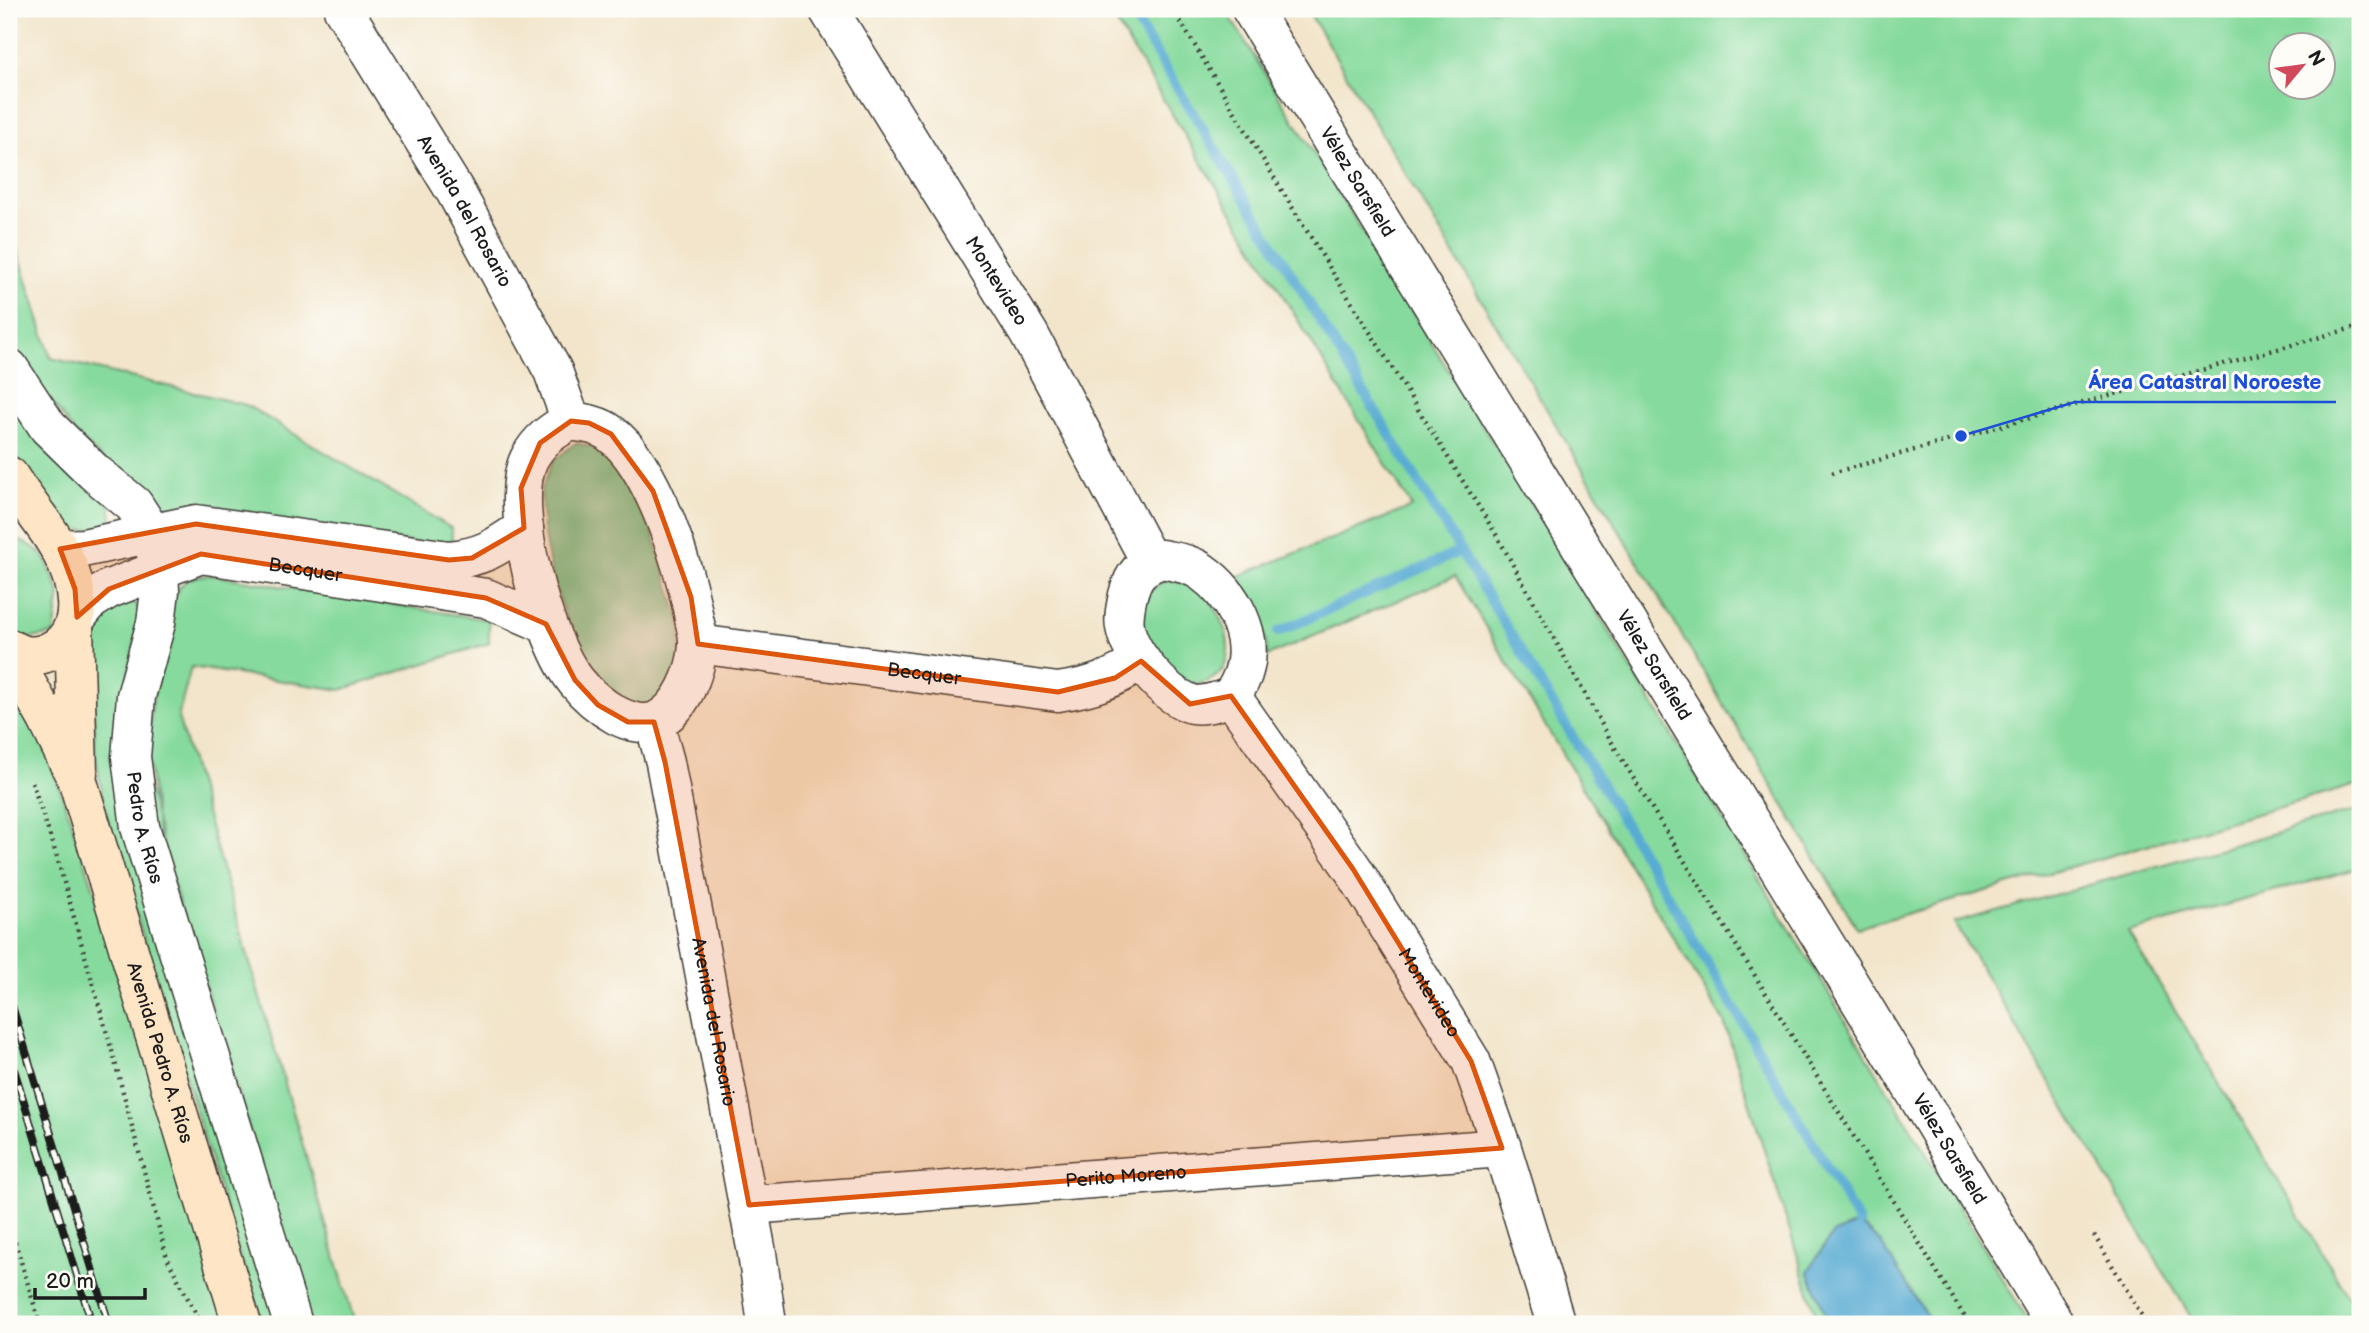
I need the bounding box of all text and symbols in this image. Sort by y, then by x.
north arrow [2268,32,2338,102]
text: N [2302,47,2329,70]
street label: Vélez Sarsfield [1315,123,1400,241]
street label: Avenida del Rosario [412,131,517,291]
street label: Montevideo [960,232,1033,330]
callout: Área Catastral Noroeste [2075,360,2336,402]
text: Área Catastral Noroeste [2088,368,2321,395]
street label: Becquer [267,553,345,587]
street label: Vélez Sarsfield [1611,606,1696,724]
street label: Becquer [886,658,963,691]
street label: Pedro A. Ríos [121,770,168,886]
street label: Avenida del Rosario [687,936,741,1108]
street label: Montevideo [1393,944,1465,1042]
street label: Avenida Pedro A. Ríos [122,959,198,1146]
street label: Vélez Sarsfield [1907,1090,1992,1209]
street label: Perito Moreno [1064,1160,1187,1193]
scale bar [35,1256,145,1300]
text: 20 m [46,1269,94,1294]

